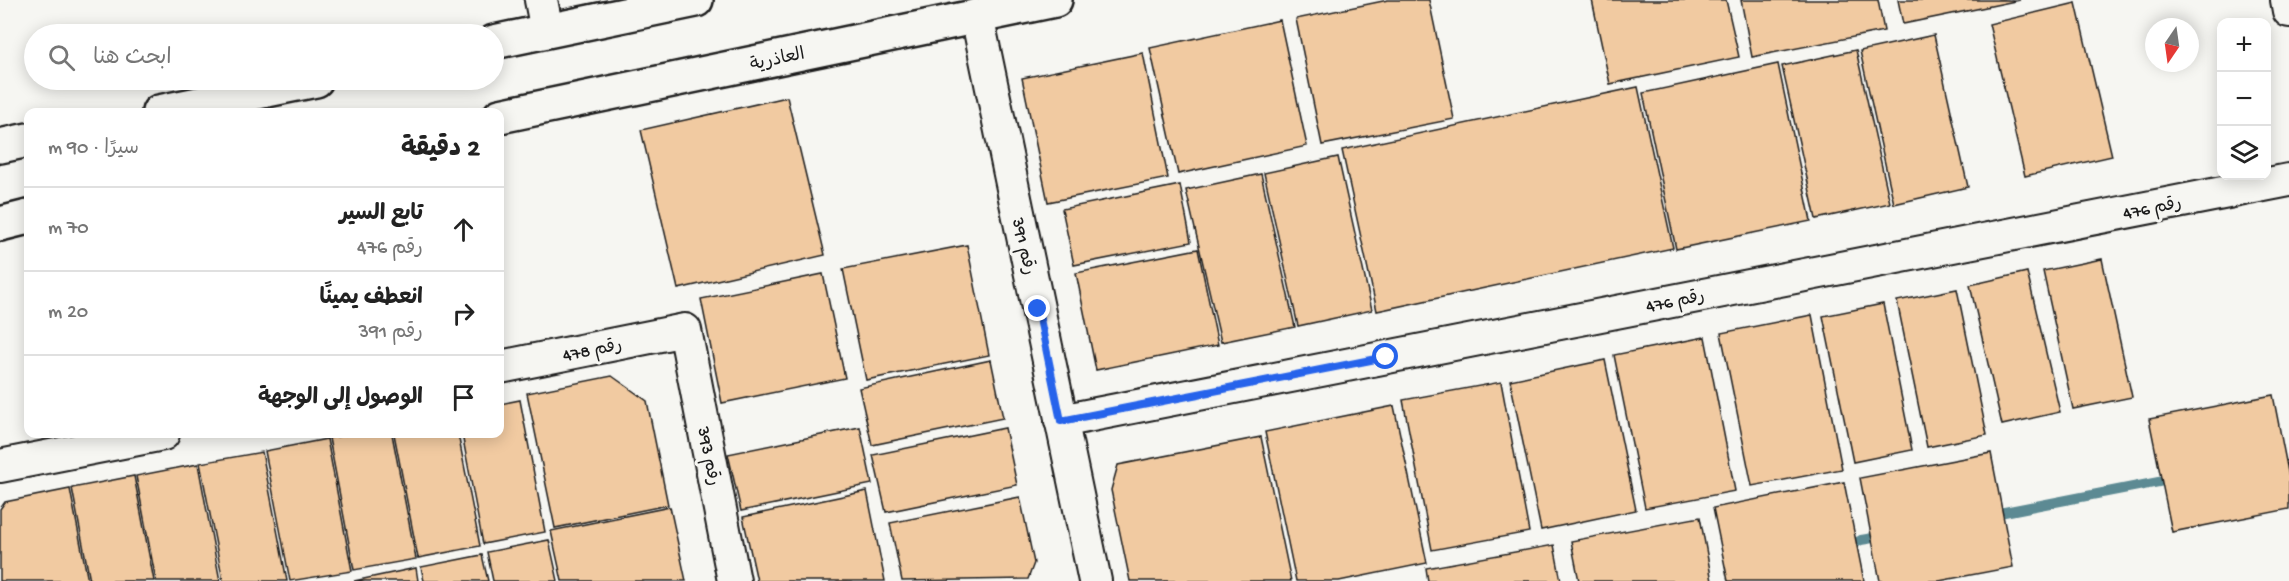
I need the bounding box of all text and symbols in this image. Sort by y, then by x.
north arrow [2145,18,2199,72]
map controls [2217,18,2271,180]
button: + [2217,18,2271,72]
search box [24,24,504,90]
icon: search [45,41,78,74]
street label: العاذرية [748,44,807,76]
text: ابحث هنا [93,46,172,72]
button: − [2217,72,2271,126]
button: layers [2217,126,2271,180]
text: 2 دقيقة [401,135,480,166]
text: سيرًا · 90 m [48,138,139,161]
street label: رقم 476 [2121,193,2184,226]
text: تابع السير [339,202,423,228]
icon: ahead [447,213,480,246]
street label: رقم 391 [1005,215,1039,277]
text: 70 m [48,218,89,241]
text: رقم 476 [357,238,423,261]
text: انعطف يمينًا [320,286,423,312]
street label: رقم 476 [1644,286,1707,319]
route end [1024,295,1050,321]
icon: right [447,297,480,330]
text: 20 m [48,302,88,325]
text: رقم 391 [359,322,423,345]
street label: رقم 478 [561,335,624,368]
route start [1372,343,1398,369]
icon: arrive [447,381,480,414]
text: الوصول إلى الوجهة [258,386,423,412]
street label: رقم 393 [690,424,724,488]

